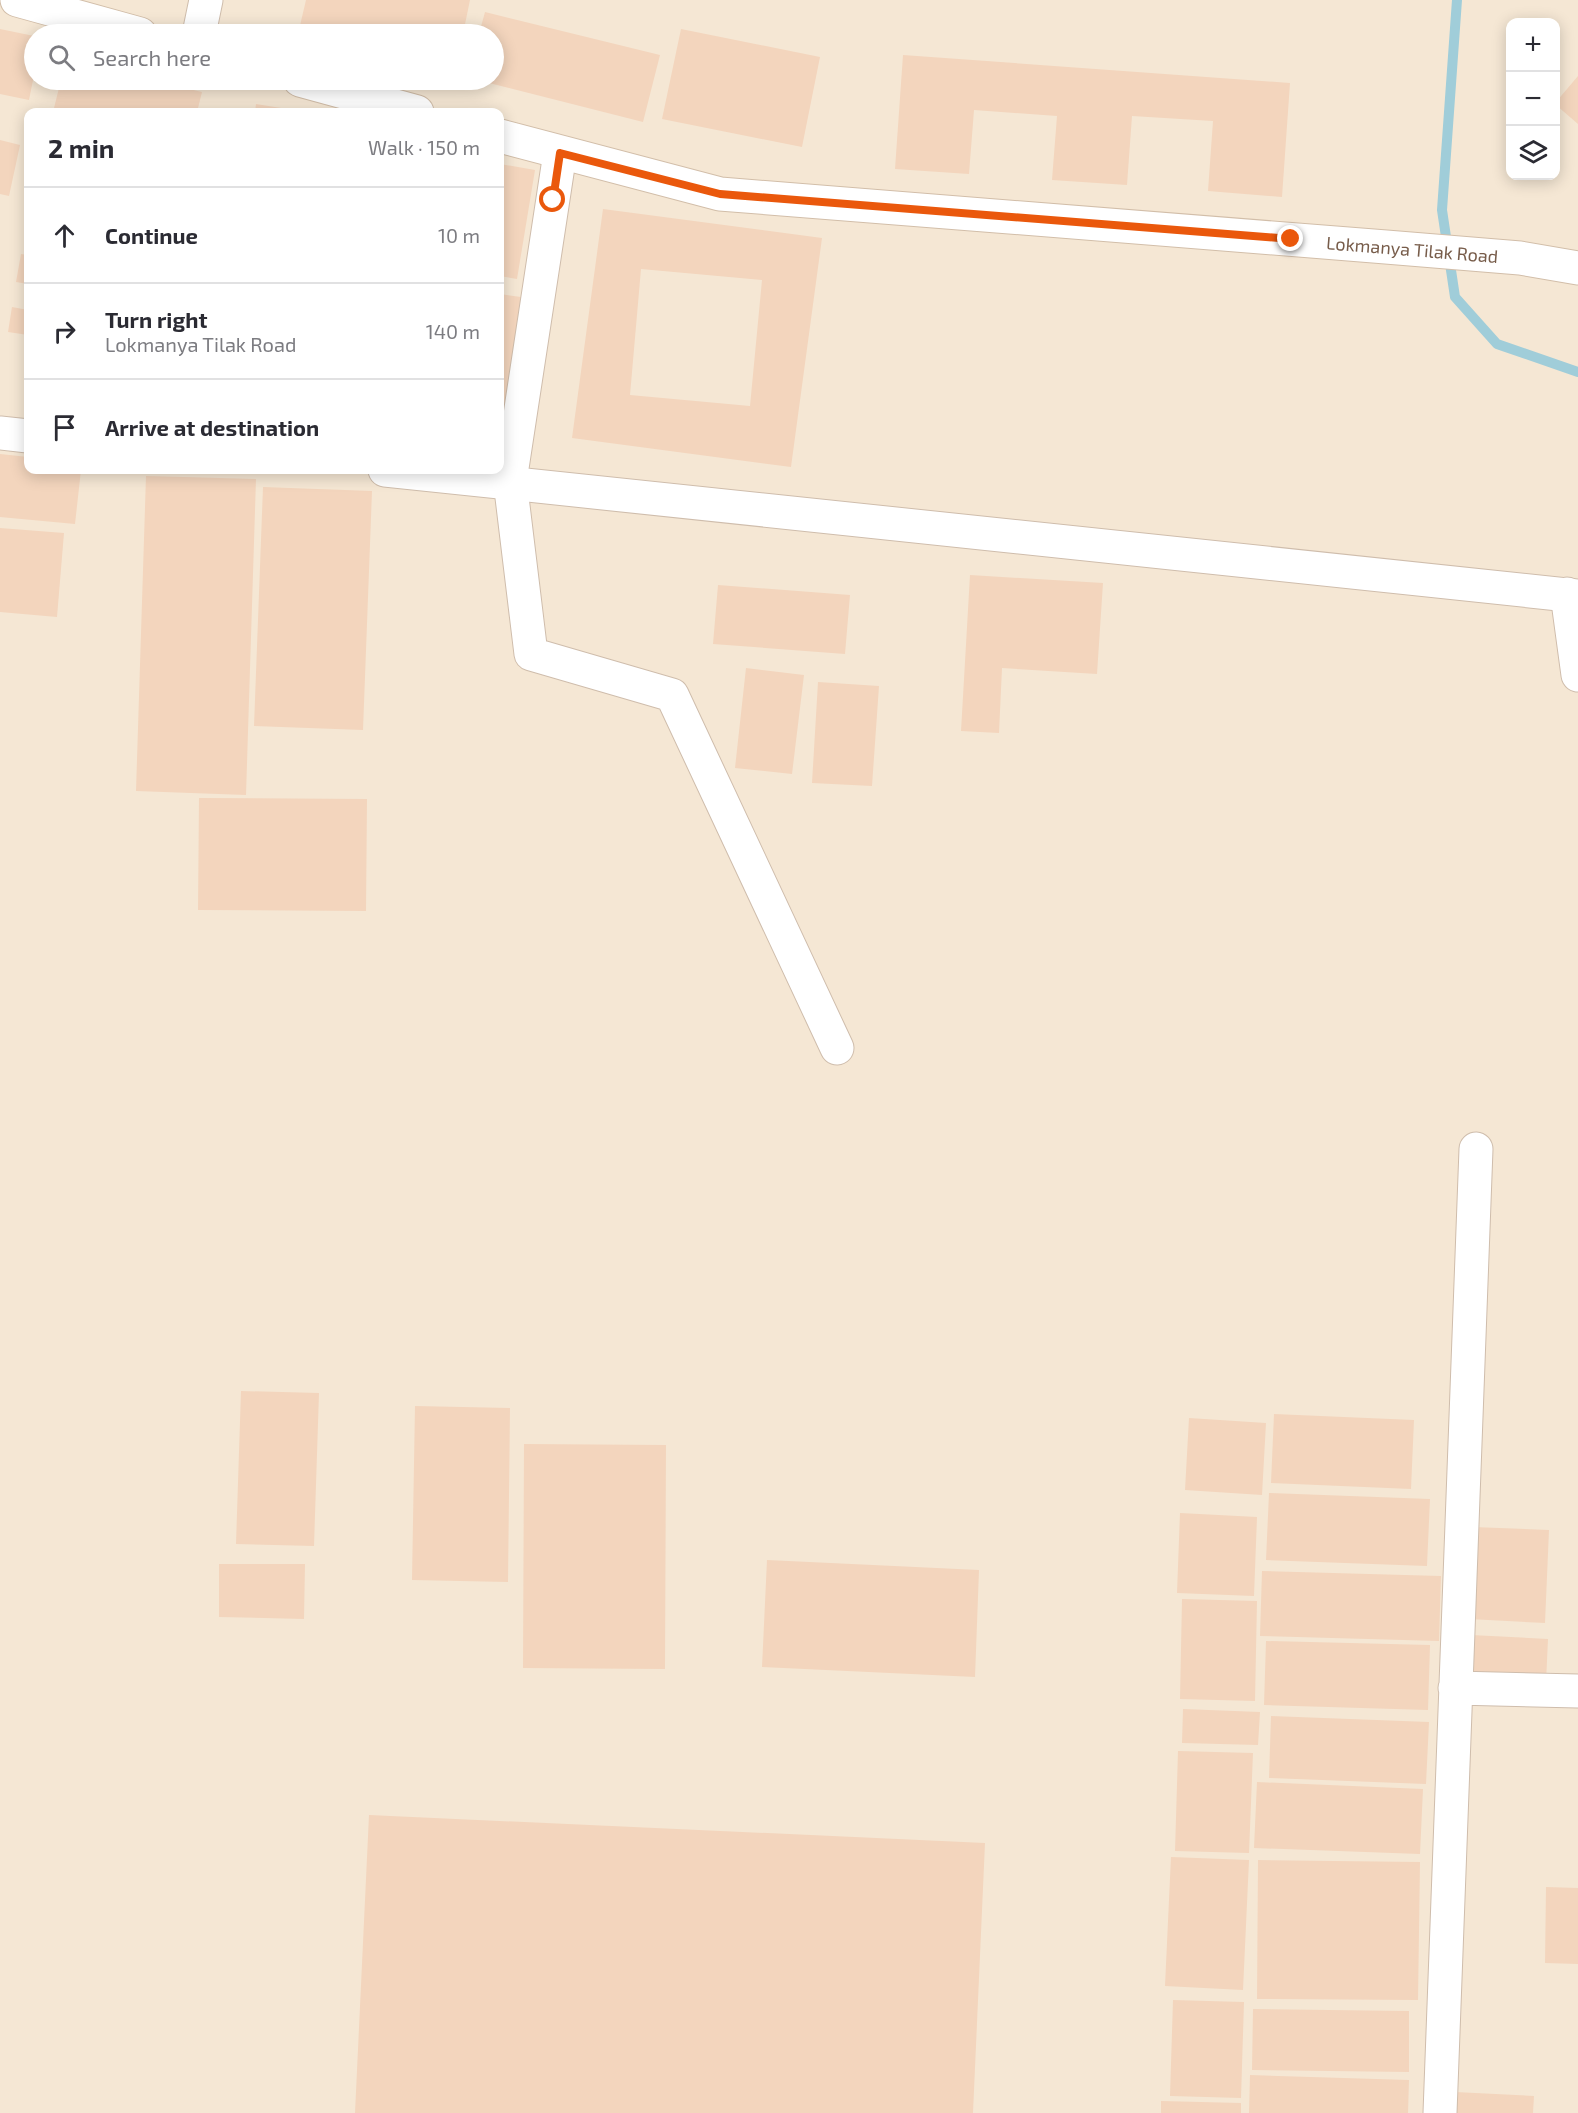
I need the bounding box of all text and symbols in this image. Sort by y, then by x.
map controls [1506,18,1560,180]
button: + [1506,18,1560,72]
search box [24,24,504,90]
icon: search [45,41,78,74]
text: Search here [93,44,211,70]
button: − [1506,72,1560,126]
button: layers [1506,126,1560,180]
text: 2 min [48,132,114,163]
text: Walk · 150 m [368,135,480,159]
route start [539,186,565,212]
icon: ahead [48,219,81,252]
text: Continue [105,222,198,248]
text: 10 m [438,223,480,247]
route end [1277,225,1303,251]
street label: Lokmanya Tilak Road [1325,231,1499,267]
text: Turn right [105,306,207,332]
icon: right [48,315,81,348]
text: 140 m [426,319,480,343]
text: Lokmanya Tilak Road [105,332,296,356]
icon: arrive [48,411,81,444]
text: Arrive at destination [105,414,319,440]

